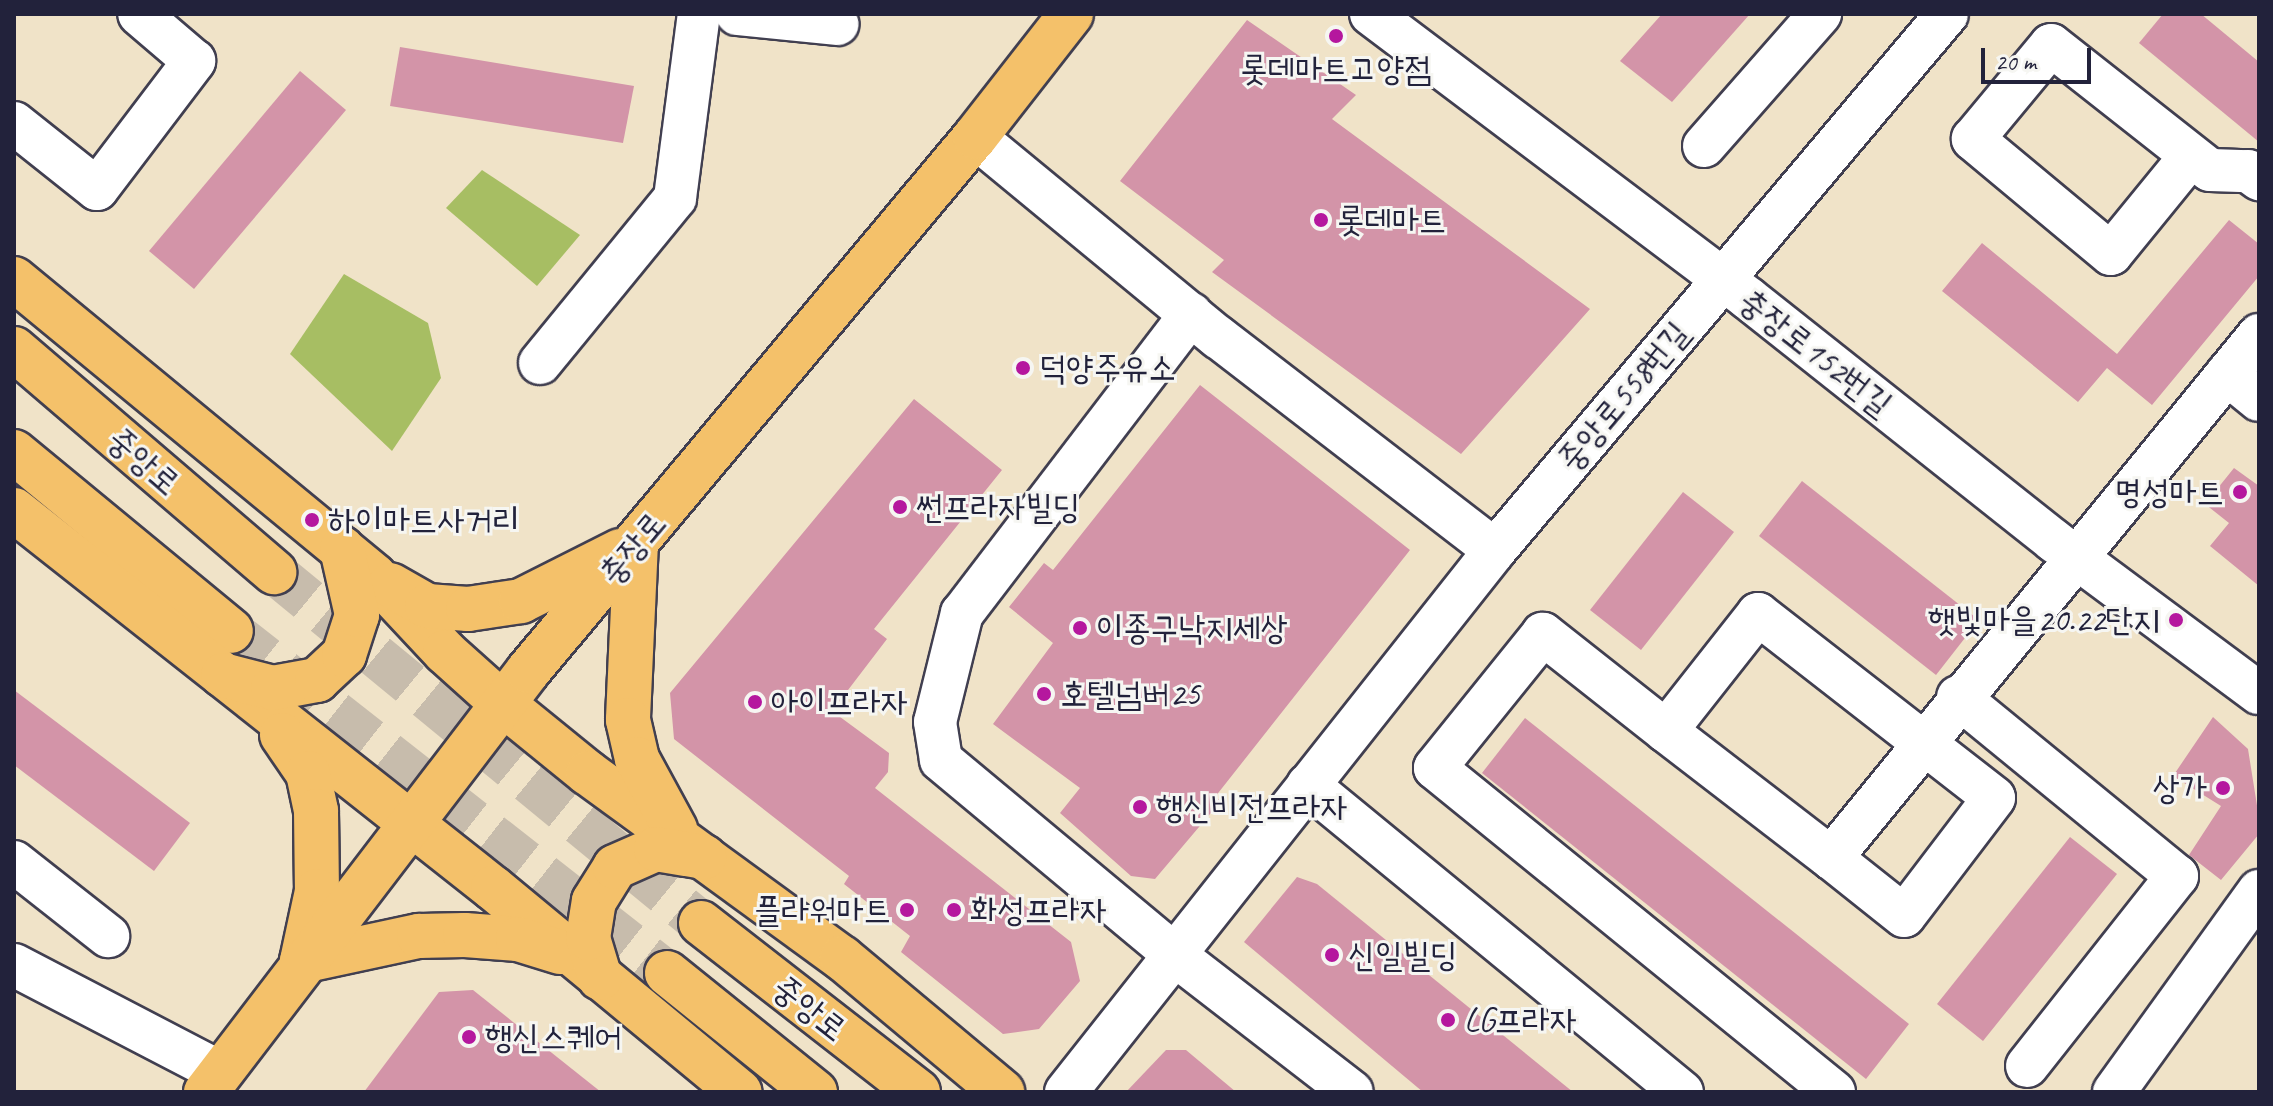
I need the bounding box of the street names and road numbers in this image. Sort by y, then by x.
street label: 충장로152번길 [1731,280,1901,424]
street label: 중앙로558번길 [1549,313,1697,479]
street label: 중앙로 [100,419,188,503]
street label: 충장로 [590,503,674,593]
street label: 중앙로 [765,967,855,1049]

